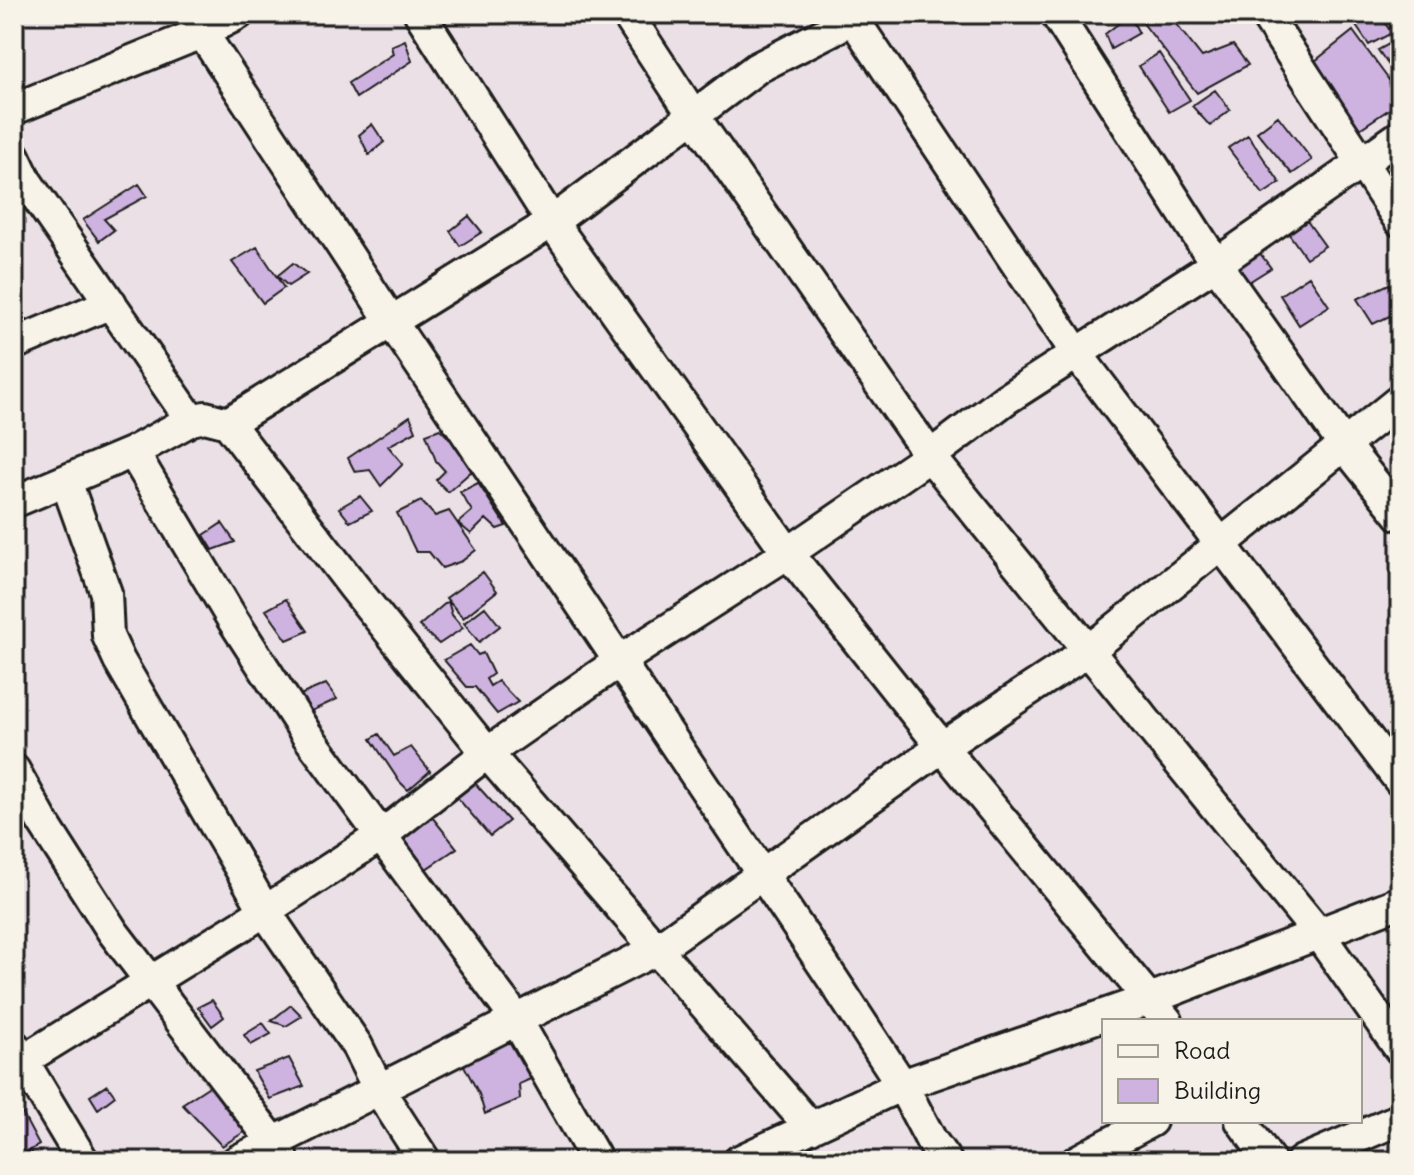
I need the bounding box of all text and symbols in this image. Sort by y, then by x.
legend [1102,1019,1362,1123]
text: Road [1174,1035,1230,1065]
text: Building [1174,1075,1261,1105]

